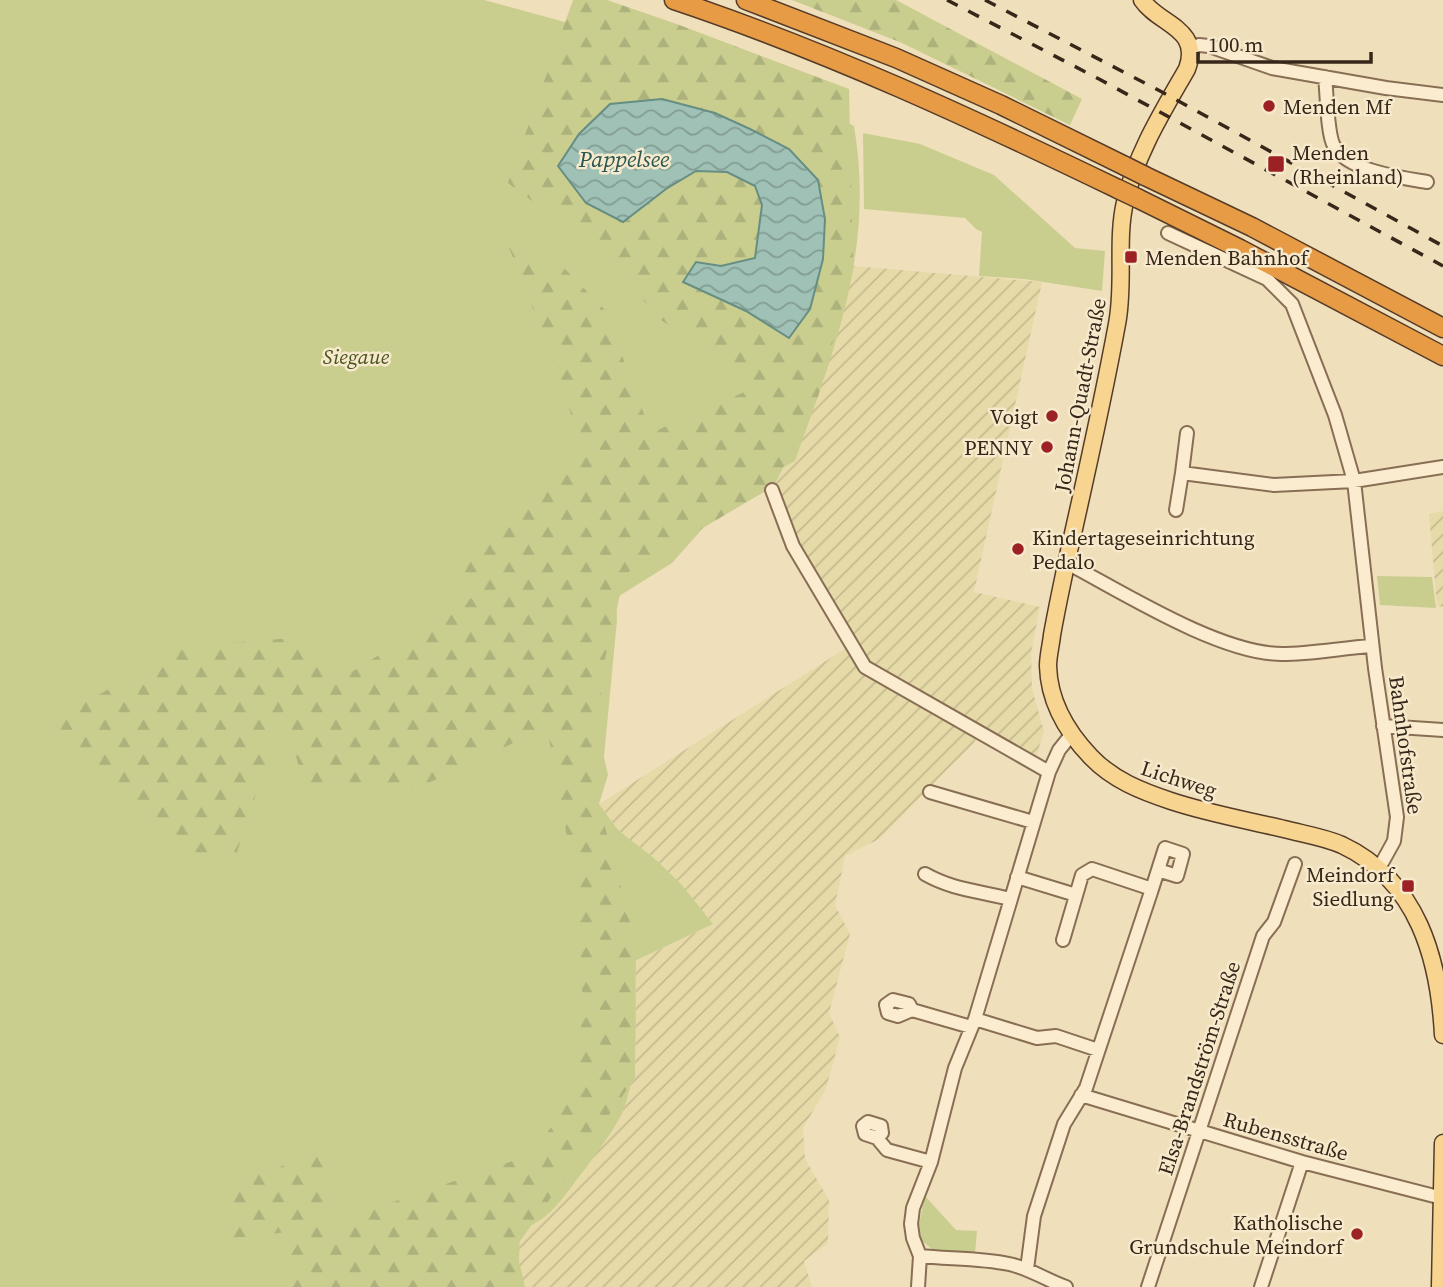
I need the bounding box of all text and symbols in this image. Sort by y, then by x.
scale bar [1198,21,1371,65]
text: 100 m [1208,30,1263,59]
place label: Menden Mf [1283,92,1393,121]
marker: Menden Mf [1261,98,1277,114]
place label: Menden (Rheinland) [1292,138,1404,191]
water label: Pappelsee [578,143,670,175]
marker: Menden (Rheinland) [1266,154,1286,174]
place label: Menden Bahnhof [1145,243,1310,272]
marker: Menden Bahnhof [1123,249,1139,265]
street label: Johann-Quadt-Straße [1047,295,1113,495]
park label: Siegaue [323,342,390,371]
place label: Voigt [990,402,1038,431]
marker: Voigt [1044,408,1060,424]
place label: PENNY [964,433,1034,462]
marker: PENNY [1039,439,1055,455]
place label: Kindertageseinrichtung Pedalo [1032,523,1255,576]
marker: Kindertageseinrichtung Pedalo [1010,541,1026,557]
street label: Bahnhofstraße [1382,674,1430,816]
street label: Lichweg [1137,753,1221,805]
place label: Meindorf Siedlung [1306,860,1396,913]
marker: Meindorf Siedlung [1400,878,1416,894]
street label: Elsa-Brandström-Straße [1151,957,1247,1179]
street label: Rubensstraße [1220,1104,1352,1168]
place label: Katholische Grundschule Meindorf [1129,1208,1345,1261]
marker: Katholische Grundschule Meindorf [1349,1226,1365,1242]

